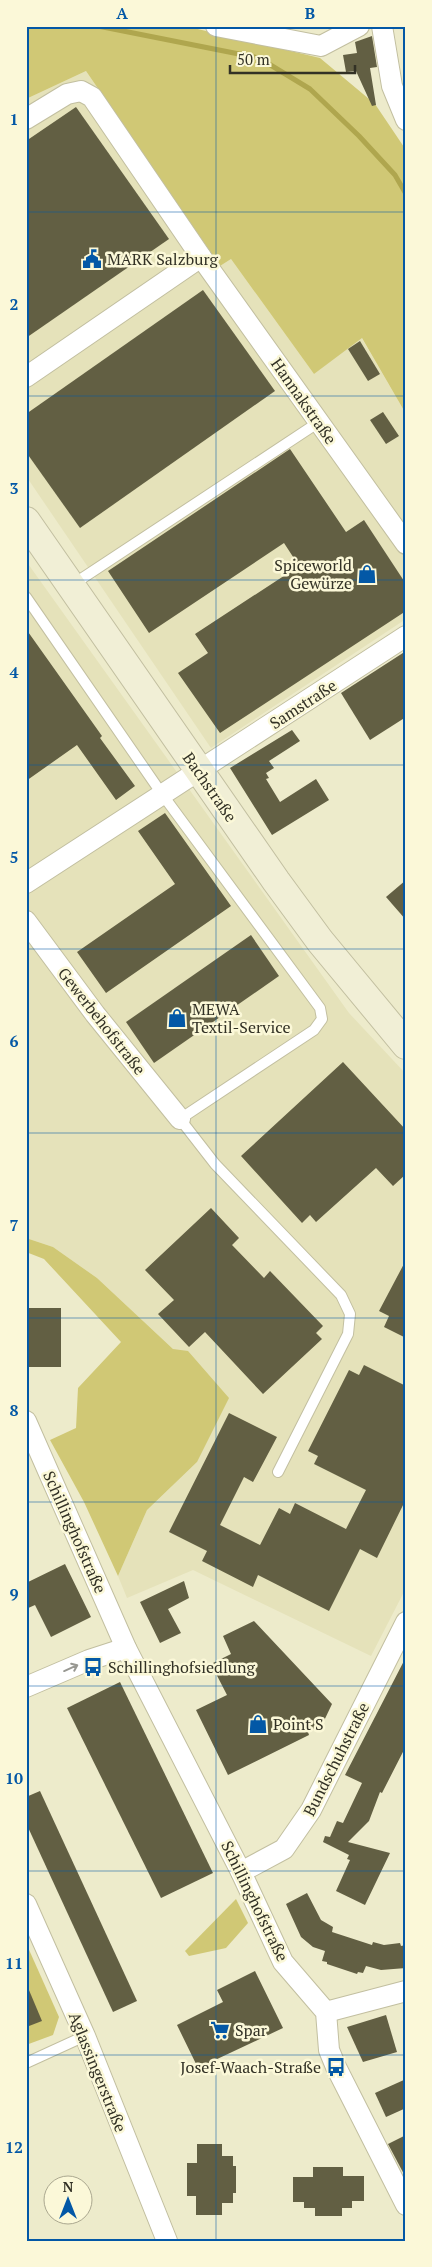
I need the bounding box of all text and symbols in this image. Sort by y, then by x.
text: A [116,2,128,24]
text: B [305,2,315,24]
scale bar [230,42,354,74]
text: 50 m [237,49,270,69]
text: 1 [9,108,19,130]
public building icon: MARK Salzburg [81,248,103,270]
place label: MARK Salzburg [107,248,219,270]
text: 2 [9,293,19,315]
street label: Hannakstraße [266,354,342,448]
text: 3 [9,477,19,499]
place label: Spiceworld Gewürze [274,554,352,594]
shop icon: Spiceworld Gewürze [356,563,378,585]
text: 4 [9,661,19,683]
street label: Samstraße [265,674,341,734]
street label: Bachstraße [178,748,242,826]
text: 5 [9,846,19,868]
street label: Gewerbehofstraße [53,963,151,1079]
place label: MEWA Textil-Service [192,998,291,1038]
shop icon: MEWA Textil-Service [166,1007,188,1029]
text: 6 [9,1030,19,1052]
text: 7 [9,1214,19,1236]
text: 8 [9,1399,19,1421]
street label: Schillinghofstraße [38,1467,112,1597]
text: 9 [9,1583,19,1605]
bus stop icon: Schillinghofsiedlung [82,1656,104,1678]
place label: Schillinghofsiedlung [108,1656,255,1678]
one-way arrow [63,1662,78,1672]
street label: Bundschuhstraße [298,1698,374,1820]
shop icon: Point S [247,1713,269,1735]
place label: Point S [273,1713,324,1735]
text: 10 [5,1767,23,1789]
street label: Schillinghofstraße [216,1837,294,1965]
text: 11 [5,1952,23,1974]
street label: Aglassingerstraße [64,2009,132,2135]
supermarket icon: Spar [209,2019,231,2041]
place label: Spar [235,2019,268,2041]
place label: Josef-Waach-Straße [180,2056,321,2078]
bus stop icon: Josef-Waach-Straße [325,2056,347,2078]
text: 12 [5,2136,23,2158]
north arrow [42,2174,92,2224]
text: N [63,2177,74,2196]

